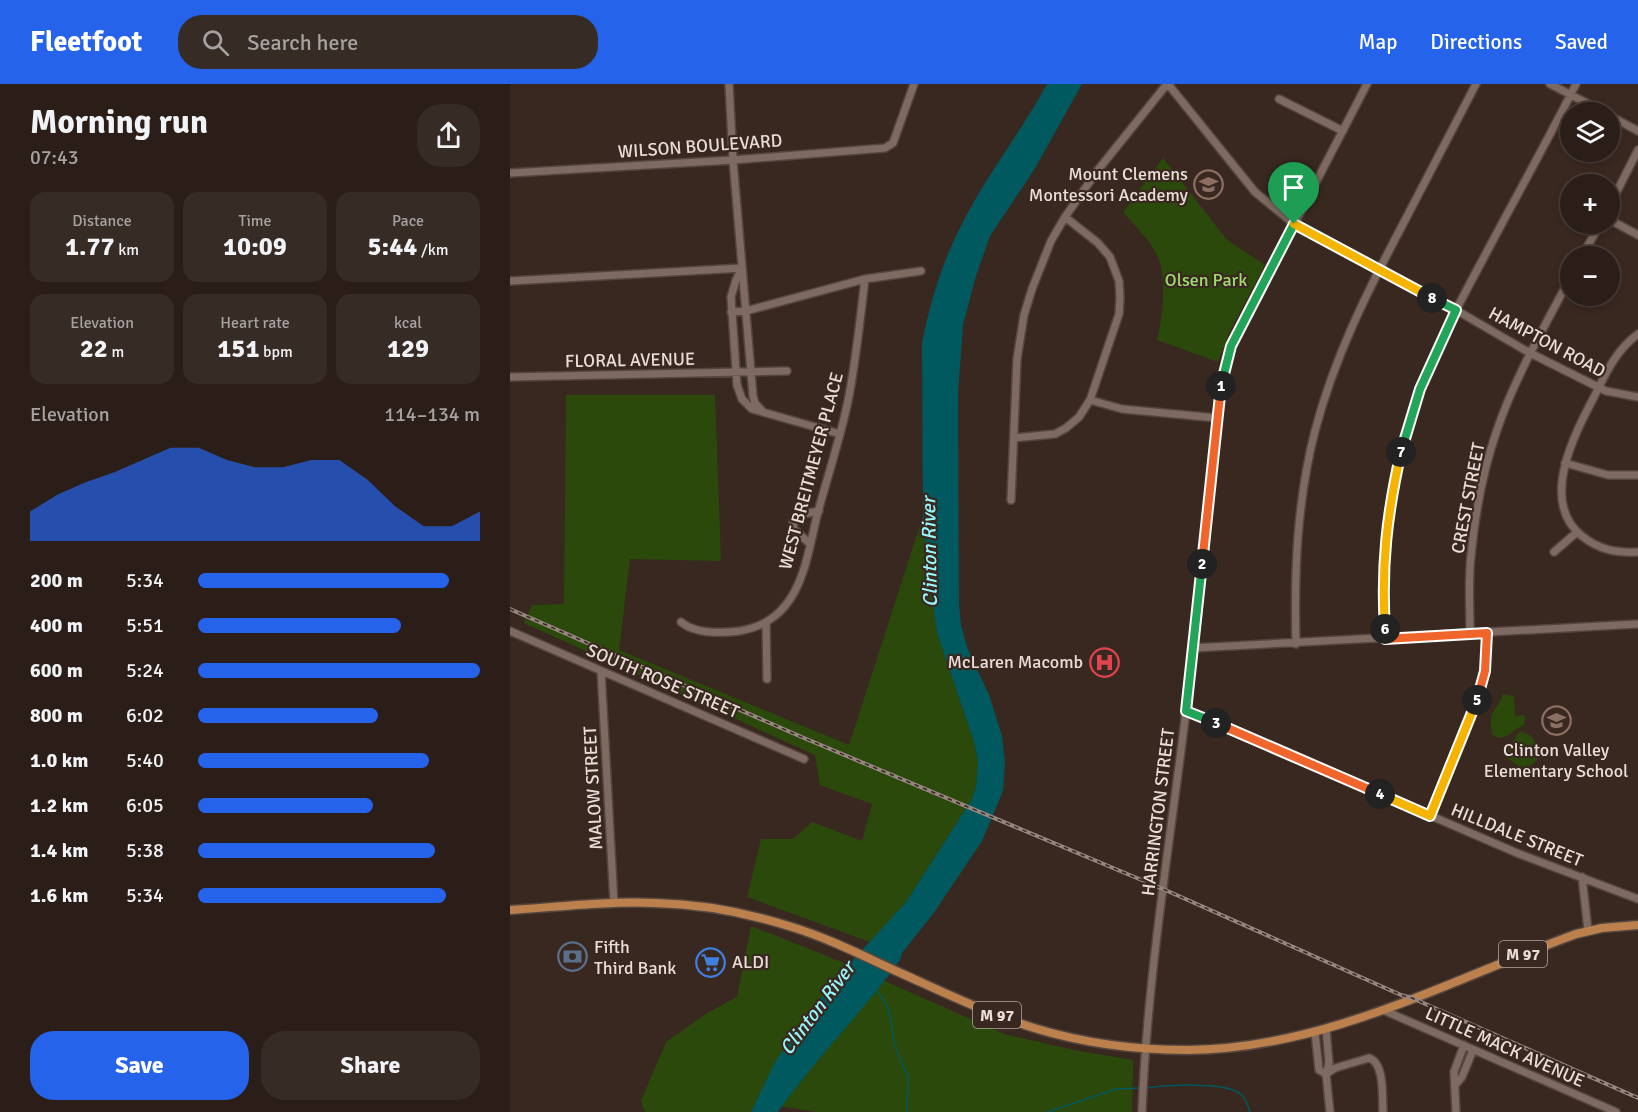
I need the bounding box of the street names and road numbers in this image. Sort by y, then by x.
street label: WILSON BOULEVARD [617,129,783,163]
street label: HAMPTON ROAD [1485,302,1609,382]
street label: FLORAL AVENUE [565,348,695,372]
street label: WEST BREITMEYER PLACE [774,370,848,572]
street label: CREST STREET [1446,440,1490,555]
street label: SOUTH ROSE STREET [583,639,743,723]
street label: MALOW STREET [579,725,607,850]
street label: HARRINGTON STREET [1137,727,1179,897]
street label: HILLDALE STREET [1448,799,1586,871]
road number: M 97 [1499,941,1547,967]
road number: M 97 [973,1002,1021,1028]
street label: LITTLE MACK AVENUE [1422,1002,1588,1092]

